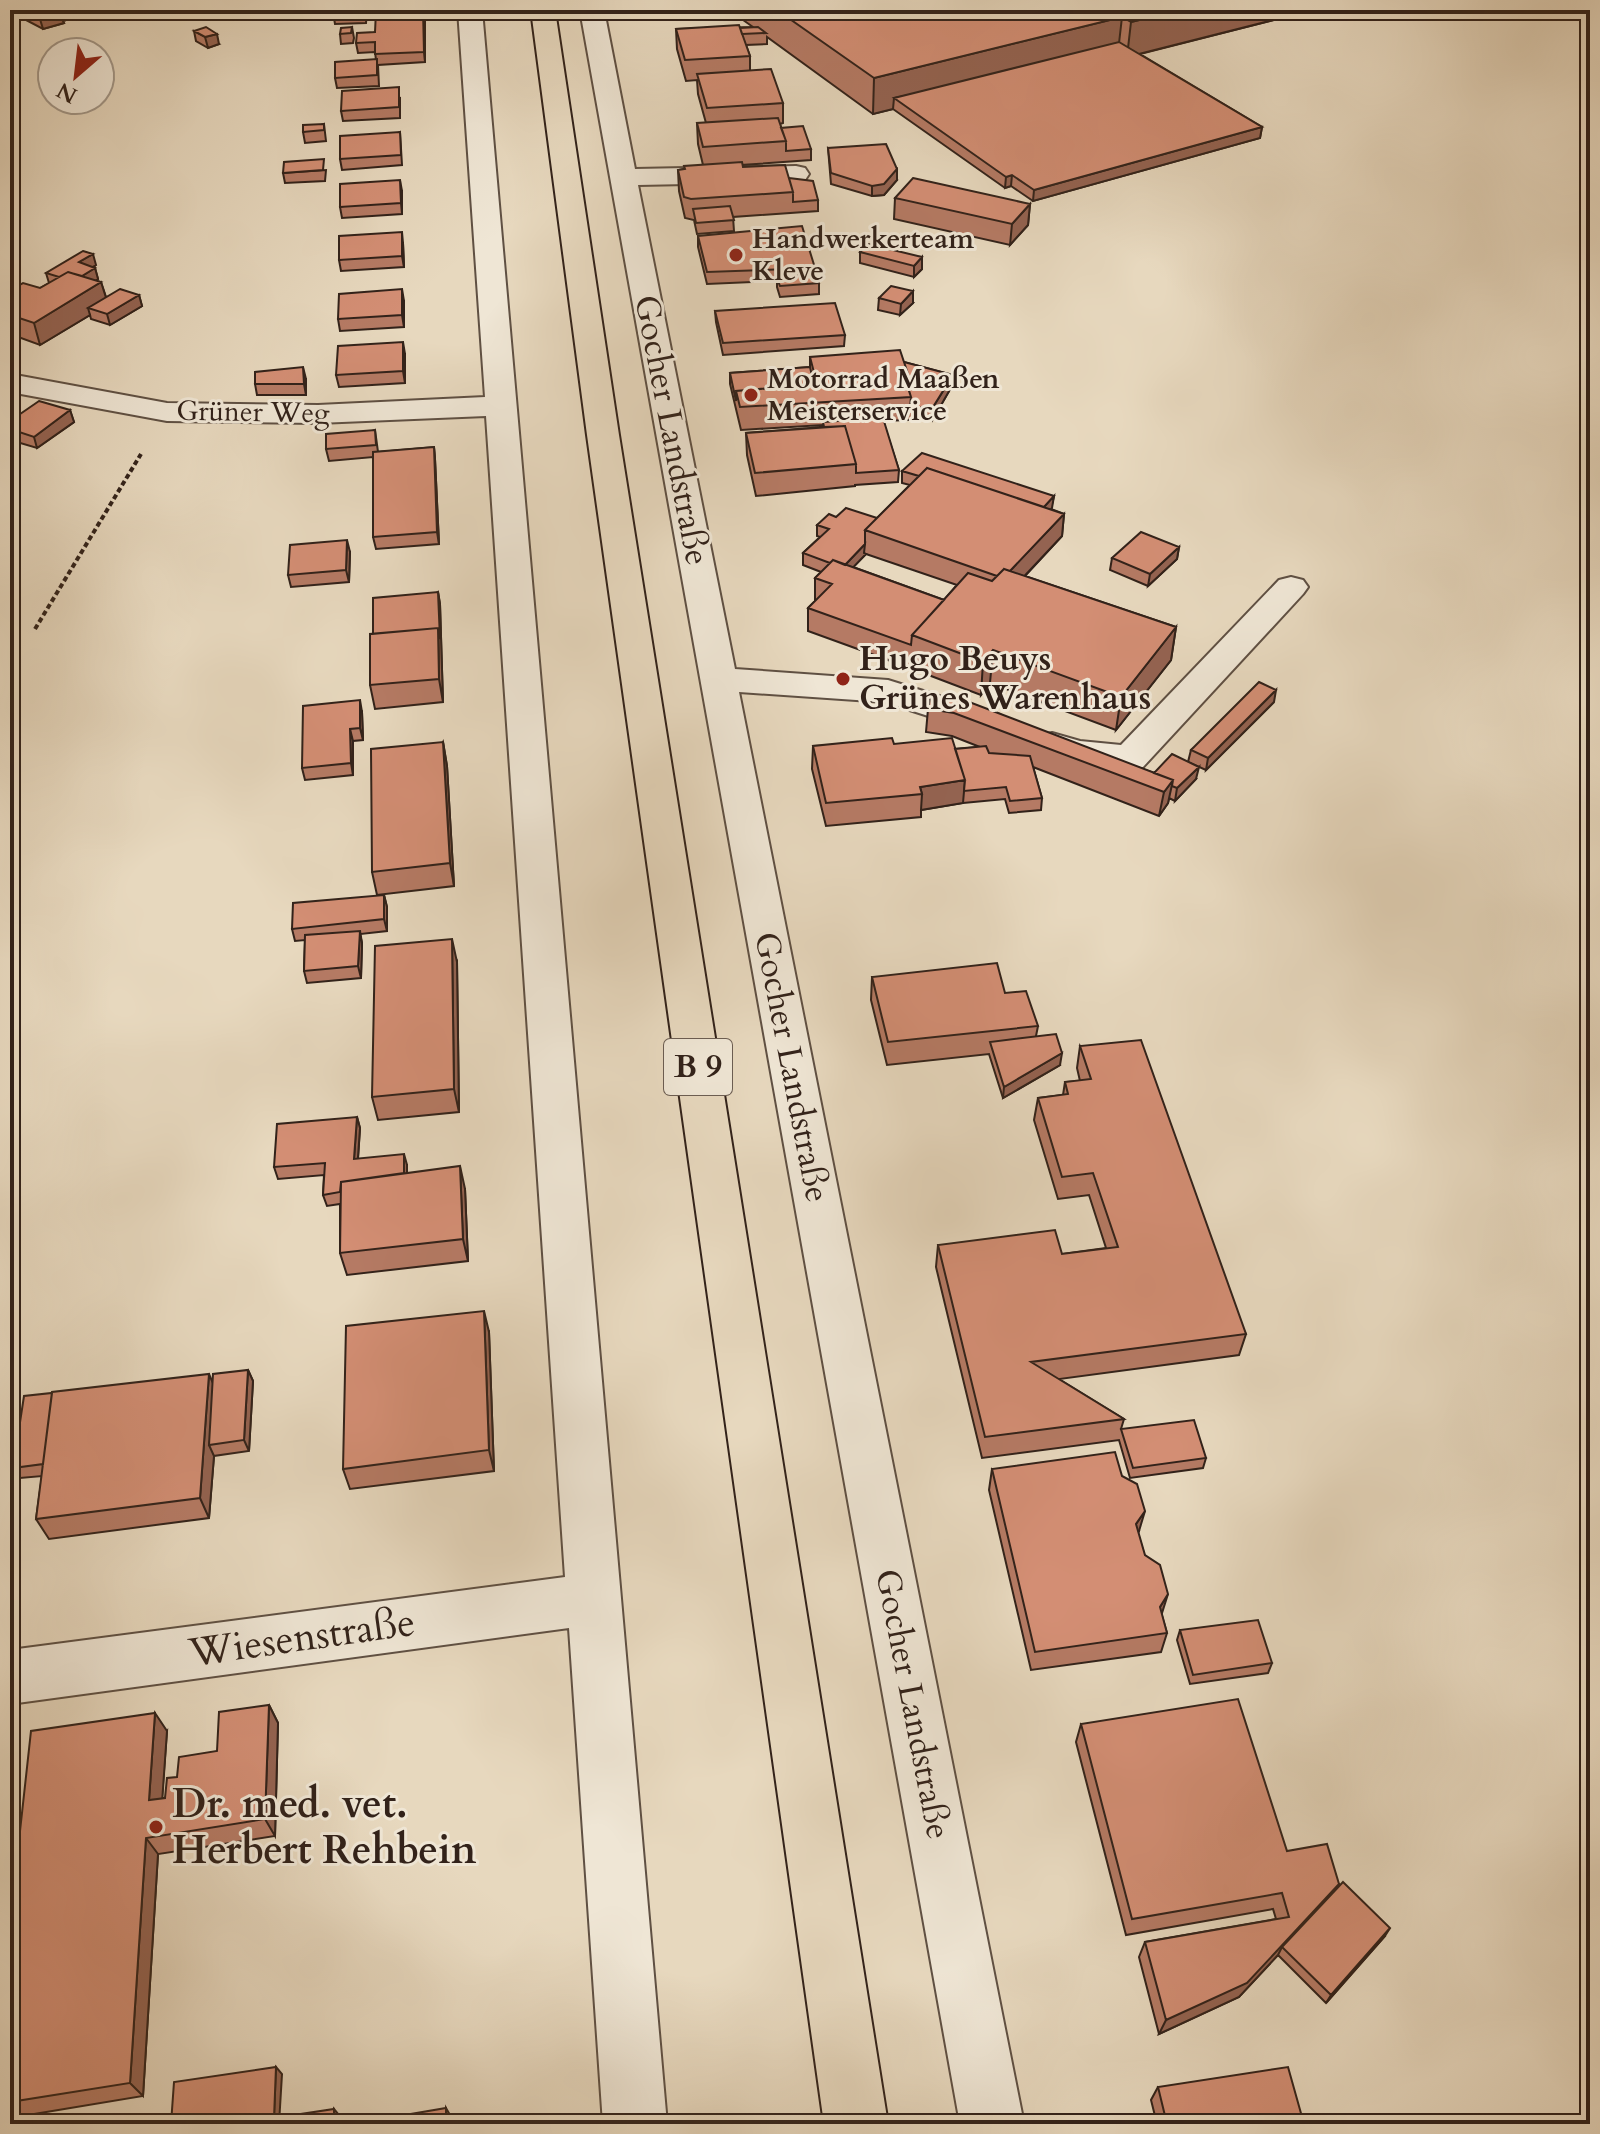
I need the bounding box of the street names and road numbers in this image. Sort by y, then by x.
street label: Gocher Landstraße [623,291,721,569]
street label: Grüner Weg [176,392,330,432]
street label: Gocher Landstraße [743,928,841,1206]
road number: B 9 [664,1039,732,1095]
street label: Gocher Landstraße [864,1565,962,1843]
street label: Wiesenstraße [184,1595,419,1681]

